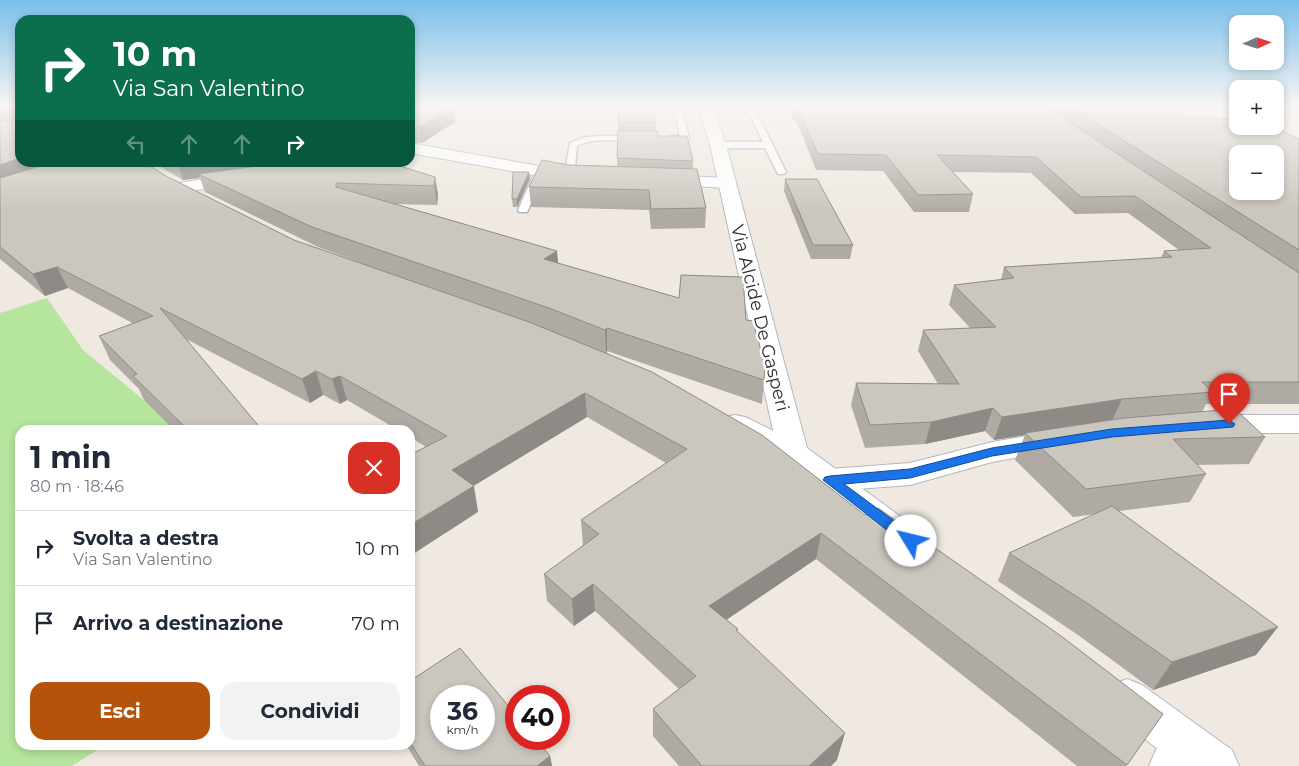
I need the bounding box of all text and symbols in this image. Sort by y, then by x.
north arrow [1229,15,1284,70]
map controls [1229,15,1284,200]
text: 10 m [113,32,197,75]
icon: right [30,35,95,100]
text: Via San Valentino [113,75,305,102]
button: + [1229,80,1284,135]
icon: left [122,130,150,158]
icon: ahead [175,130,203,158]
icon: ahead [228,130,256,158]
icon: right [281,130,309,158]
button: − [1229,145,1284,200]
street label: Via Alcide De Gasperi [726,222,794,414]
pin [1208,373,1250,424]
icon: arrive [1215,380,1243,408]
text: 1 min [30,439,111,476]
button: close [348,442,400,494]
text: 80 m · 18:46 [30,477,124,496]
position arrow [884,514,936,566]
text: Svolta a destra [73,527,219,550]
icon: right [30,534,58,562]
text: 10 m [355,537,400,560]
text: Via San Valentino [73,550,212,569]
icon: arrive [30,609,58,637]
text: Arrivo a destinazione [73,612,283,635]
text: 70 m [351,612,400,635]
button: Esci [30,682,210,740]
button: Condividi [220,682,400,740]
speed limit sign: 40 [505,685,570,750]
text: 36 [447,696,478,726]
text: km/h [446,722,479,737]

